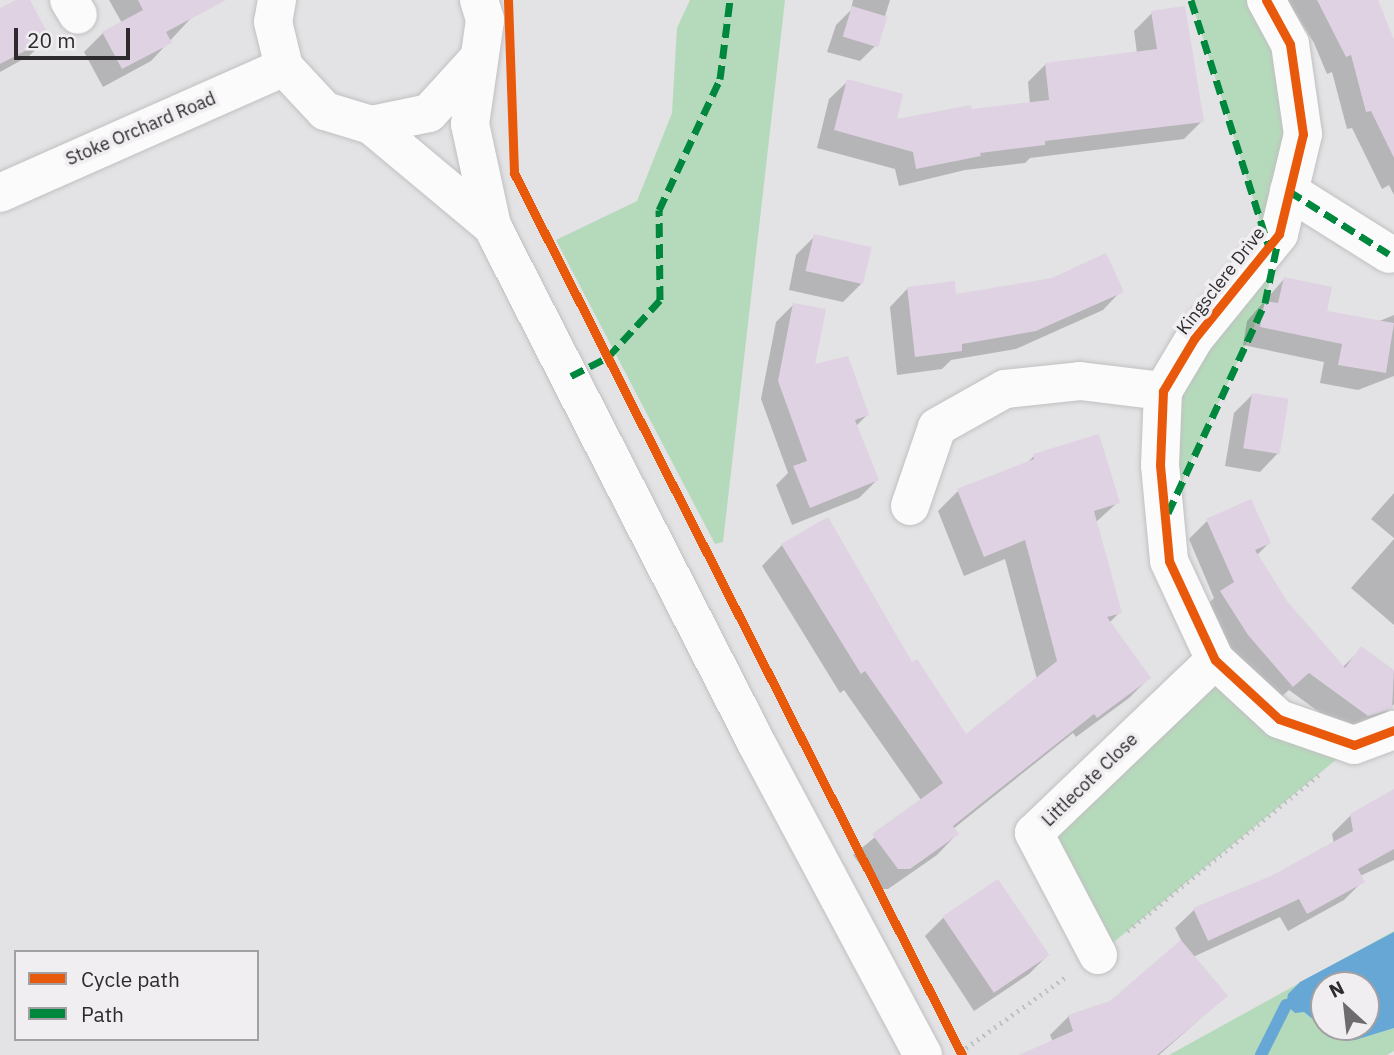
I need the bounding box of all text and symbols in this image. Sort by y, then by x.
scale bar [18,14,133,58]
text: 20 m [27,26,76,54]
street label: Stoke Orchard Road [63,88,219,170]
street label: Kingsclere Drive [1172,223,1270,339]
street label: Littlecote Close [1038,729,1142,831]
legend [14,950,259,1041]
text: Cycle path [81,965,180,993]
north arrow [1310,971,1380,1041]
text: N [1325,975,1348,1003]
text: Path [81,1000,124,1028]

